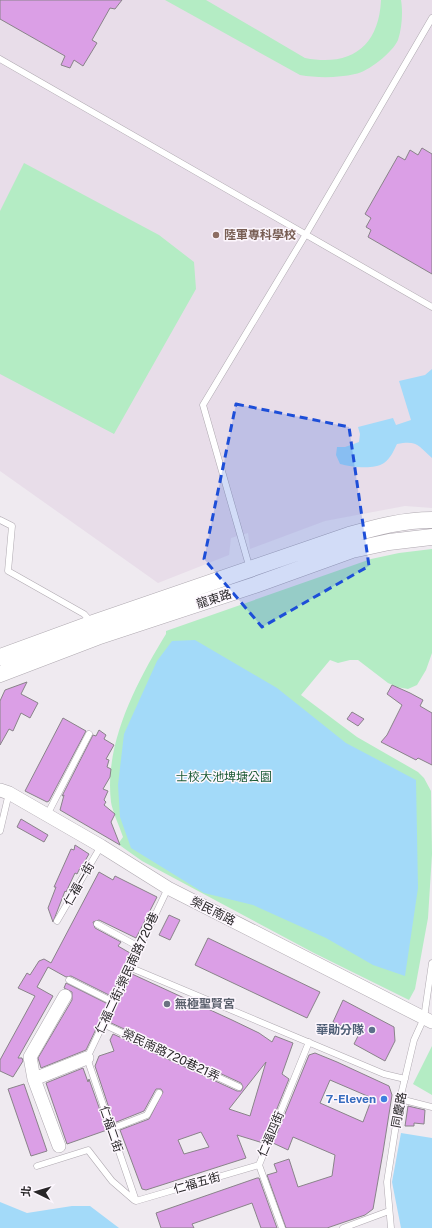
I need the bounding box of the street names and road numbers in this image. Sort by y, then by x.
street label: 龍東路 [195,587,233,611]
street label: 仁福一街 [61,860,97,908]
street label: 榮民南路 [188,894,238,928]
street label: 仁福二街;榮民南路720巷 [93,910,161,1036]
street label: 榮民南路720巷21弄 [120,1026,222,1084]
street label: 同慶路 [389,1091,409,1129]
street label: 仁福二街 [97,1104,125,1154]
street label: 仁福四街 [255,1109,287,1159]
street label: 仁福五街 [172,1170,222,1196]

